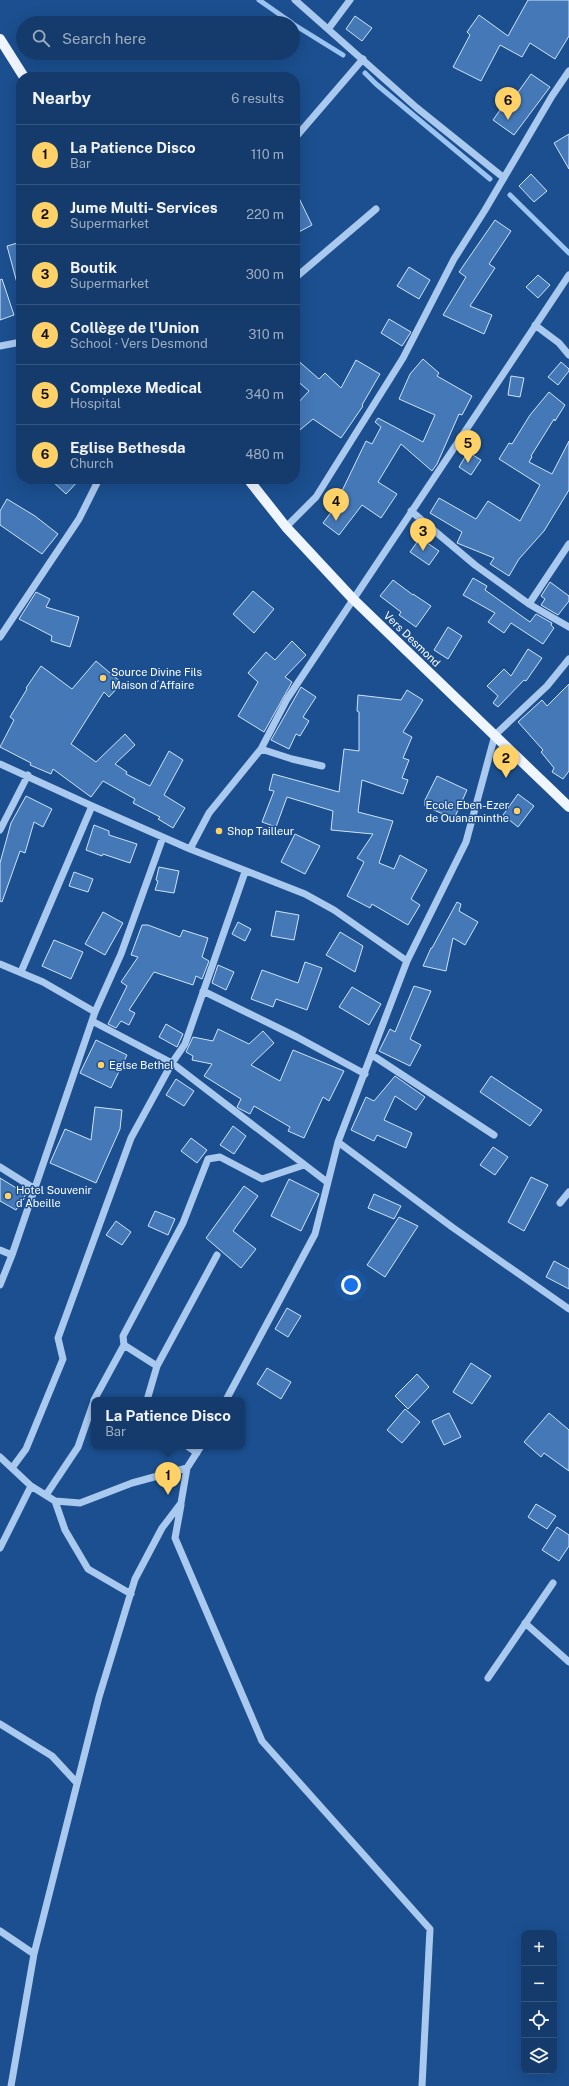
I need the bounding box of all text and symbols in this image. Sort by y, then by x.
search box [16,16,300,60]
icon: search [30,27,52,49]
text: Search here [62,30,146,47]
pin: 6 [495,87,521,120]
text: Nearby [32,88,91,108]
text: 6 results [231,91,284,106]
text: La Patience Disco [70,139,196,156]
text: 1 [42,147,48,162]
text: 110 m [251,147,284,162]
text: Bar [70,156,91,171]
text: Jume Multi- Services [70,199,218,216]
text: 2 [41,207,49,222]
text: 220 m [246,207,284,222]
text: Supermarket [70,216,149,231]
text: Boutik [70,259,117,276]
text: 3 [41,267,49,282]
text: 300 m [246,267,284,282]
text: Supermarket [70,276,149,291]
text: Collège de l'Union [70,319,199,336]
text: 4 [41,327,49,342]
text: 310 m [248,327,284,342]
text: School · Vers Desmond [70,336,208,351]
text: Complexe Medical [70,379,202,396]
text: 5 [41,387,49,402]
text: 340 m [245,387,284,402]
text: Hospital [70,396,121,411]
pin: 5 [455,430,481,463]
text: Eglise Bethesda [70,439,186,456]
text: 6 [41,447,49,462]
text: 480 m [245,447,284,462]
text: Church [70,456,114,471]
pin: 4 [323,488,349,521]
pin: 3 [410,518,436,551]
street label: Vers Desmond [381,609,443,669]
place label: Source Divine Fils Maison d´Affaire [111,666,202,691]
marker: Source Divine Fils Maison d´Affaire [98,673,108,683]
pin: 2 [493,745,519,778]
place label: Ecole Eben-Ezer de Ouanaminthe [425,799,509,824]
marker: Ecole Eben-Ezer de Ouanaminthe [512,806,522,816]
place label: Shop Tailleur [227,825,294,837]
marker: Shop Tailleur [214,826,224,836]
place label: Eglse Bethel [109,1059,174,1071]
marker: Eglse Bethel [96,1060,106,1070]
place label: Hotel Souvenir d´Abeille [16,1184,92,1209]
marker: Hotel Souvenir d´Abeille [3,1191,13,1201]
your location [341,1275,361,1295]
popup [91,1397,245,1449]
text: La Patience Disco [105,1407,231,1424]
text: Bar [105,1424,126,1439]
pin: 1 [155,1462,181,1495]
map controls [521,1930,557,2074]
button: + [521,1930,557,1966]
button: − [521,1966,557,2002]
button: locate [521,2002,557,2038]
button: layers [521,2038,557,2074]

